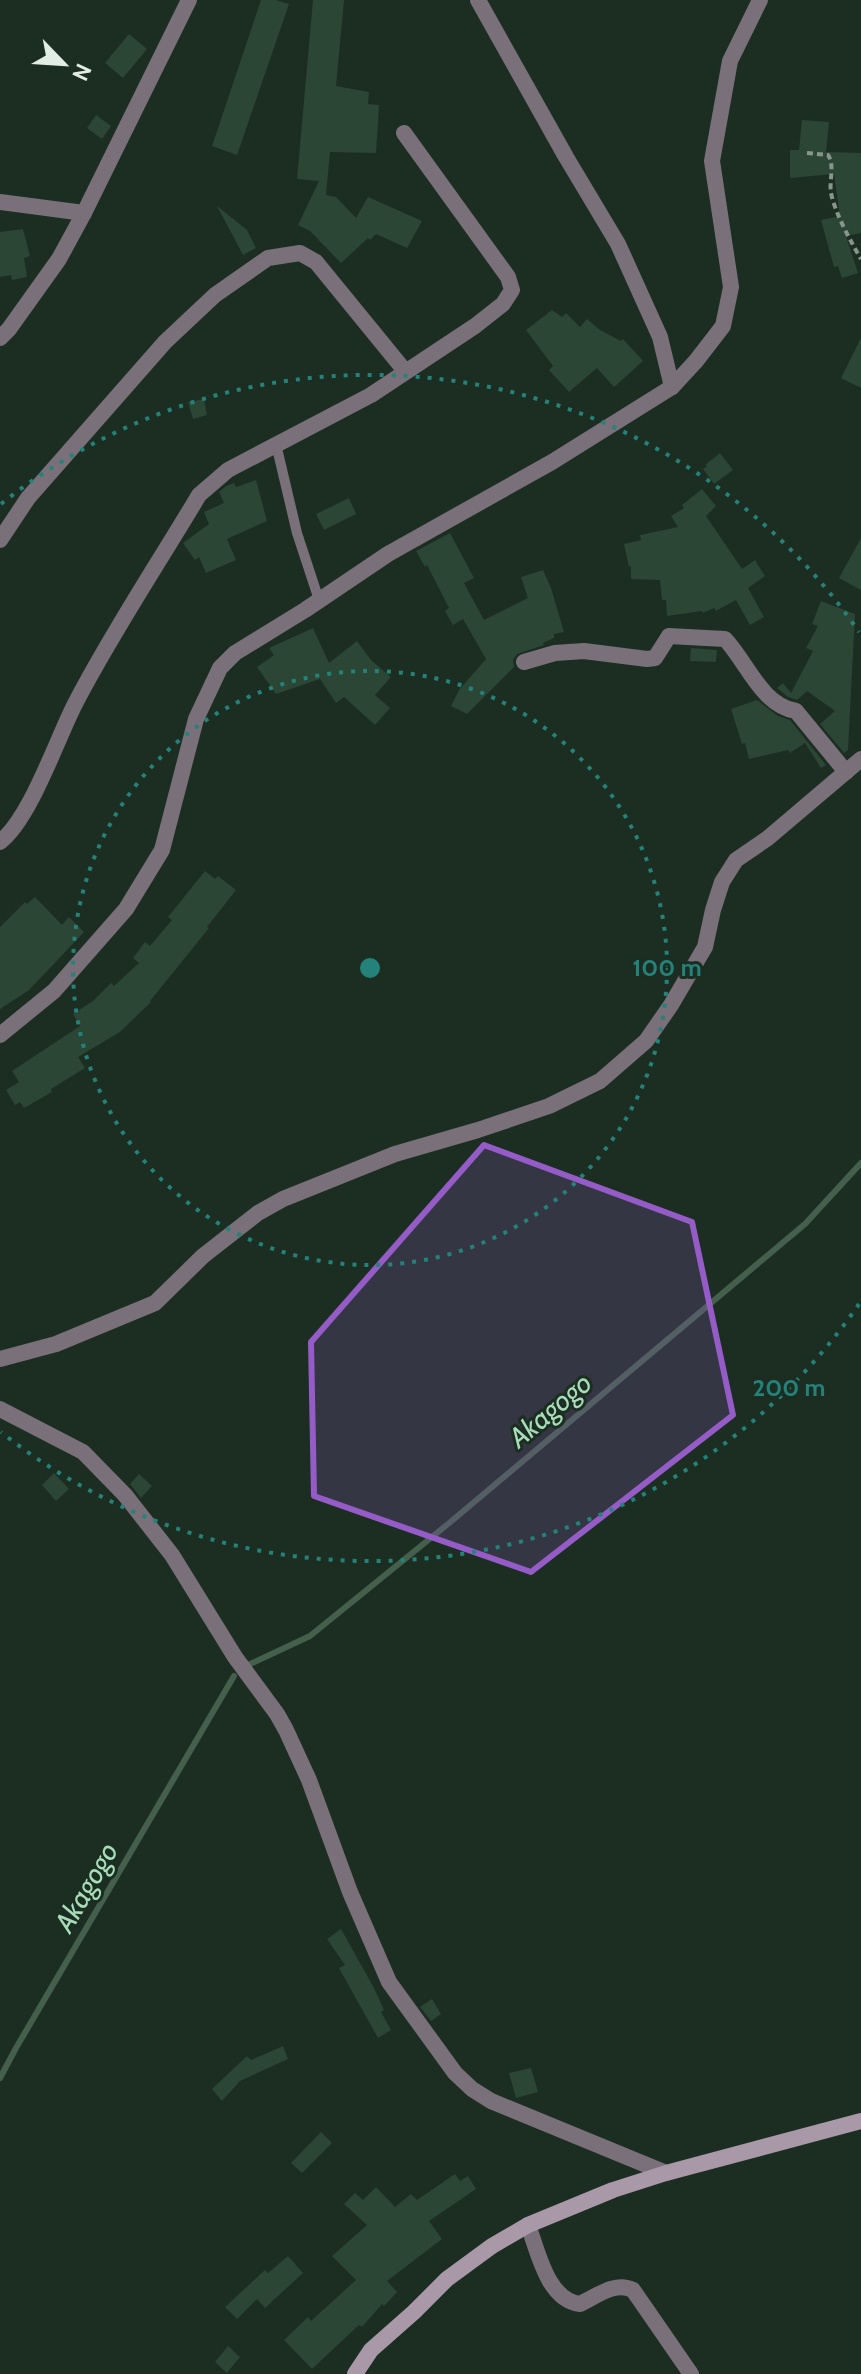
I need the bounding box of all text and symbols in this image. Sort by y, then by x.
north arrow [24,24,104,104]
text: N [66,59,97,85]
text: 100 m [632,953,702,982]
centre of rings [356,954,384,982]
water label: Akagogo [500,1366,598,1456]
text: 200 m [753,1373,825,1402]
water label: Akagogo [46,1836,125,1939]

